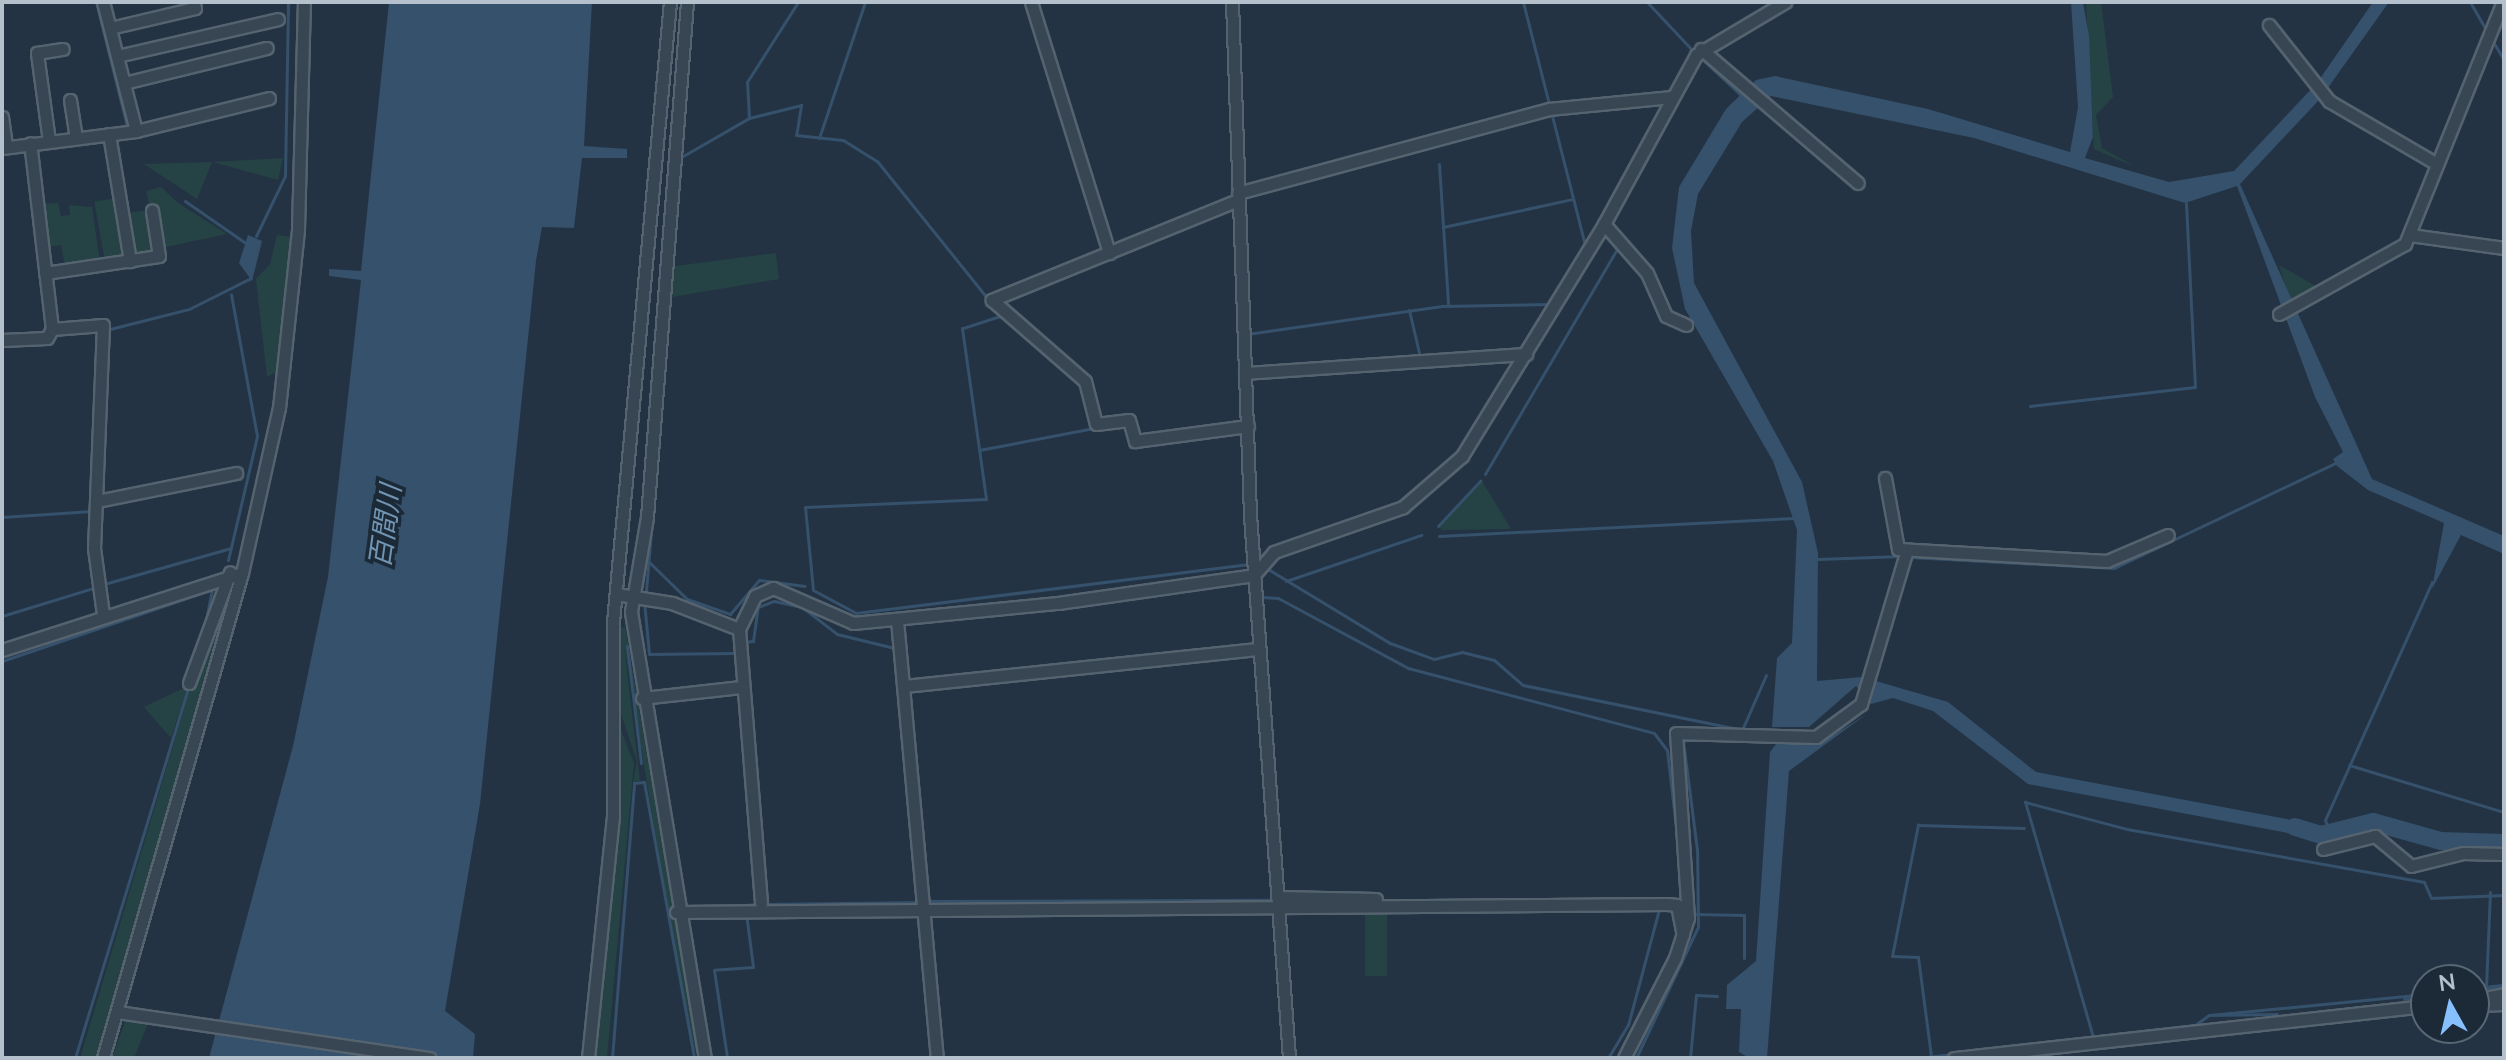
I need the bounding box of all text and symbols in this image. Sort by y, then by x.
water label: 百間川 [362,482,406,570]
north arrow [2410,964,2490,1044]
text: N [2437,967,2457,996]

